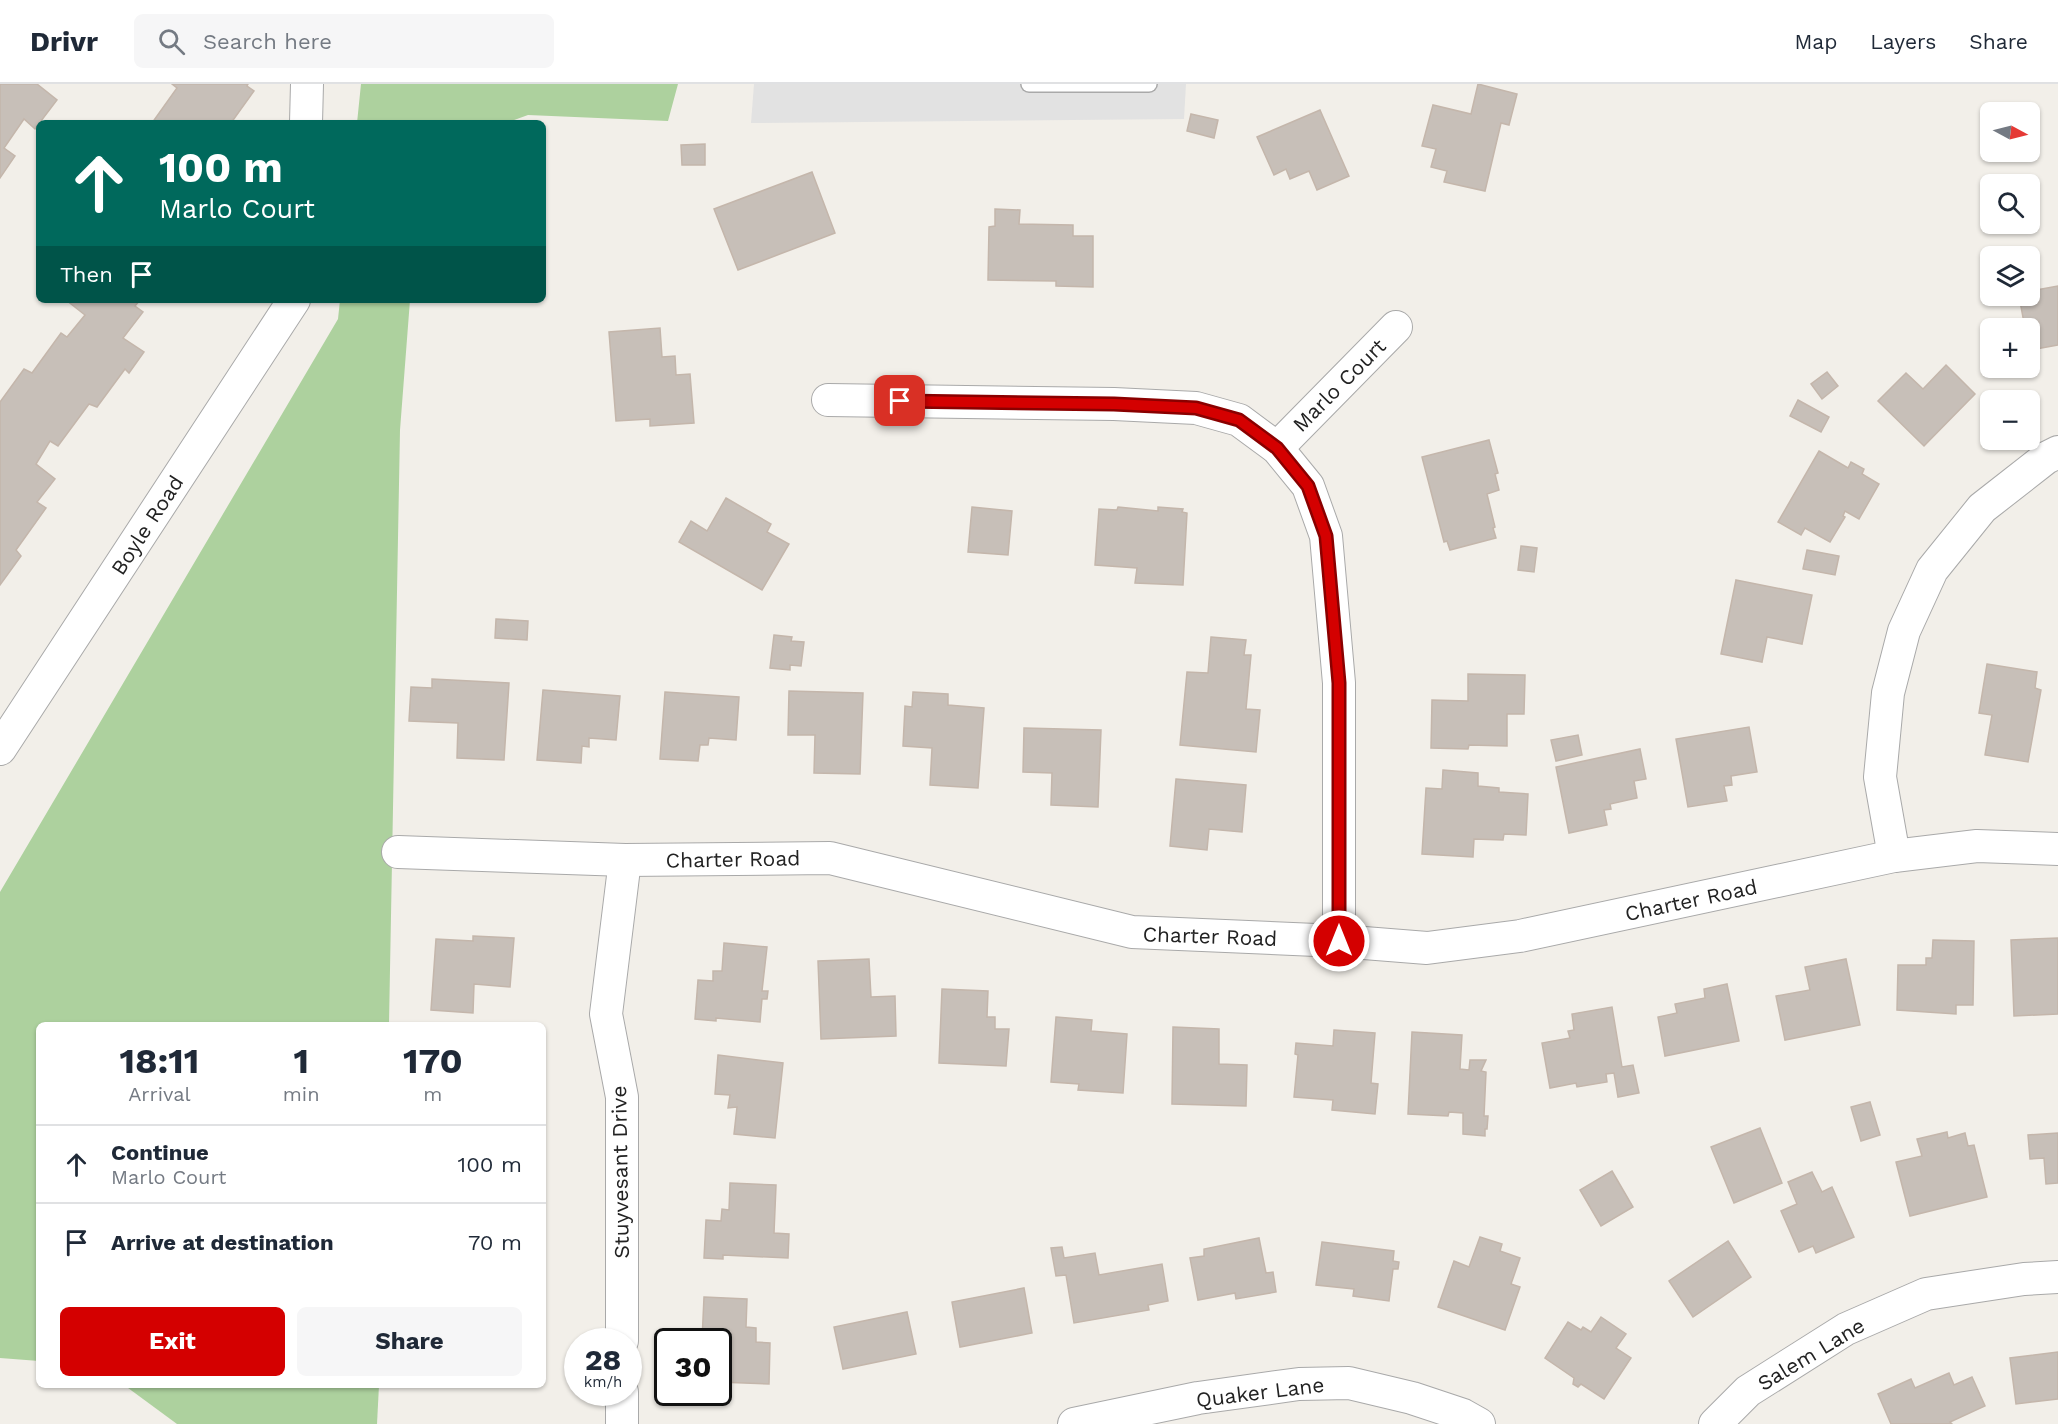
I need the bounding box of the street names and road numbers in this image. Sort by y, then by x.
street label: Marlo Court [1287,333,1391,437]
street label: Boyle Road [106,470,188,580]
street label: Charter Road [665,845,801,873]
street label: Charter Road [1623,874,1759,926]
street label: Charter Road [1142,921,1278,951]
street label: Stuyvesant Drive [606,1085,634,1259]
street label: Salem Lane [1753,1312,1869,1396]
street label: Quaker Lane [1194,1372,1326,1412]

